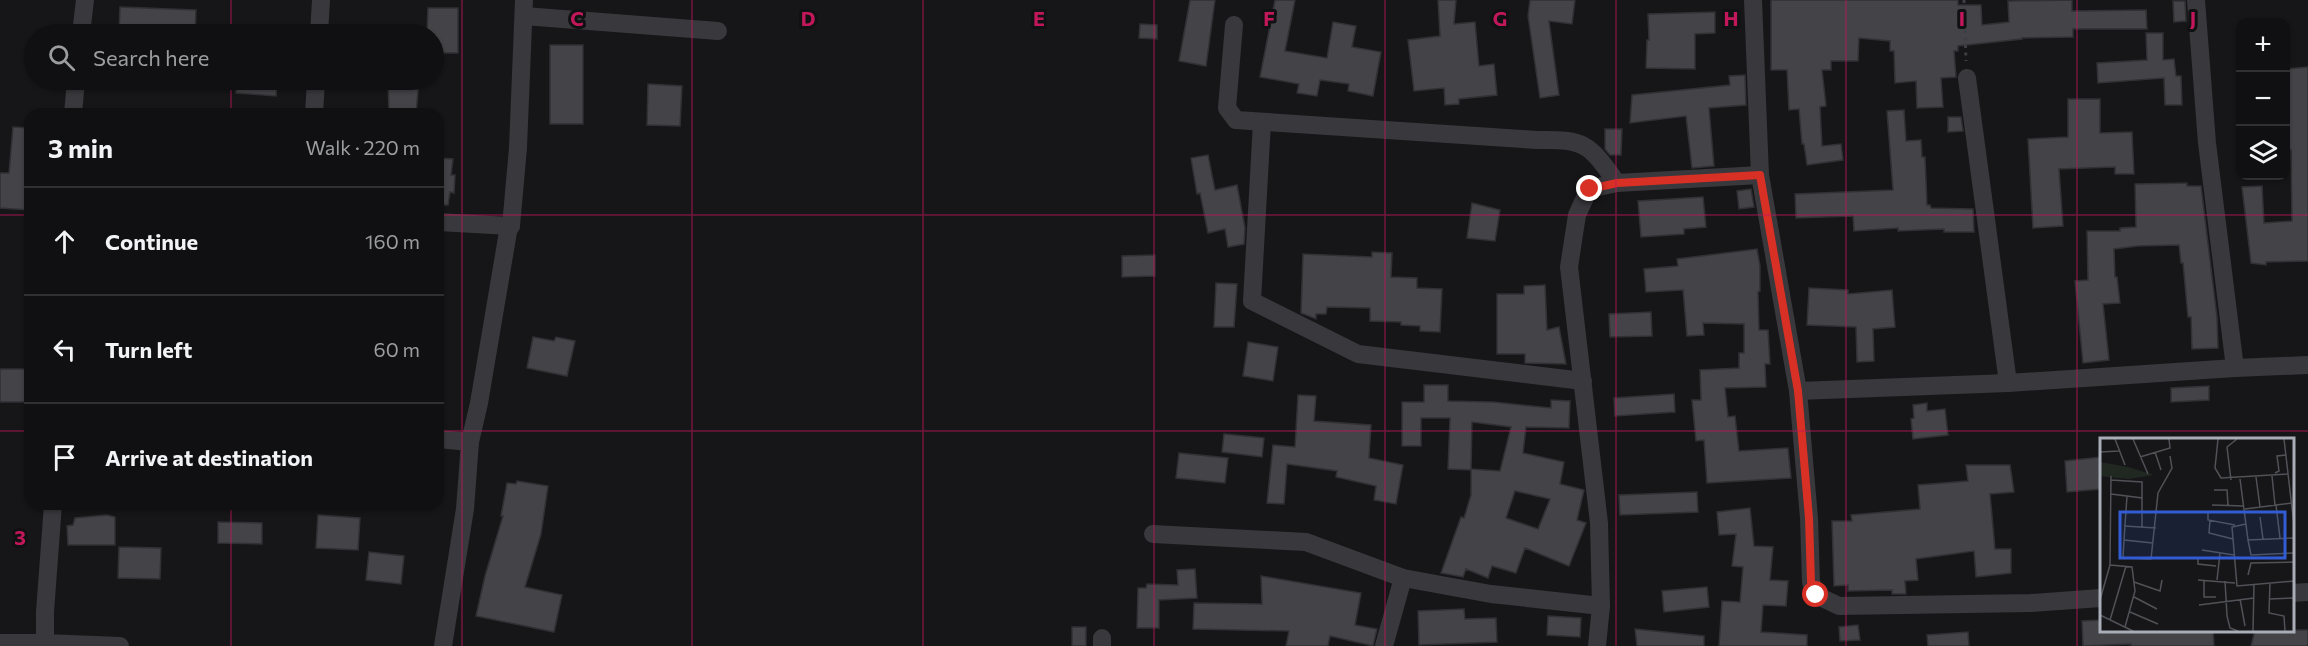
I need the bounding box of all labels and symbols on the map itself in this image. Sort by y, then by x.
text: C [570,6,584,30]
text: D [801,6,815,30]
text: E [1033,6,1045,30]
text: F [1263,6,1275,30]
text: G [1493,6,1507,30]
text: H [1724,6,1739,30]
text: I [1959,6,1965,30]
text: J [2190,6,2196,30]
route end [1576,175,1602,201]
inset map [2100,438,2293,631]
text: 3 [14,525,26,549]
route start [1802,581,1828,607]

